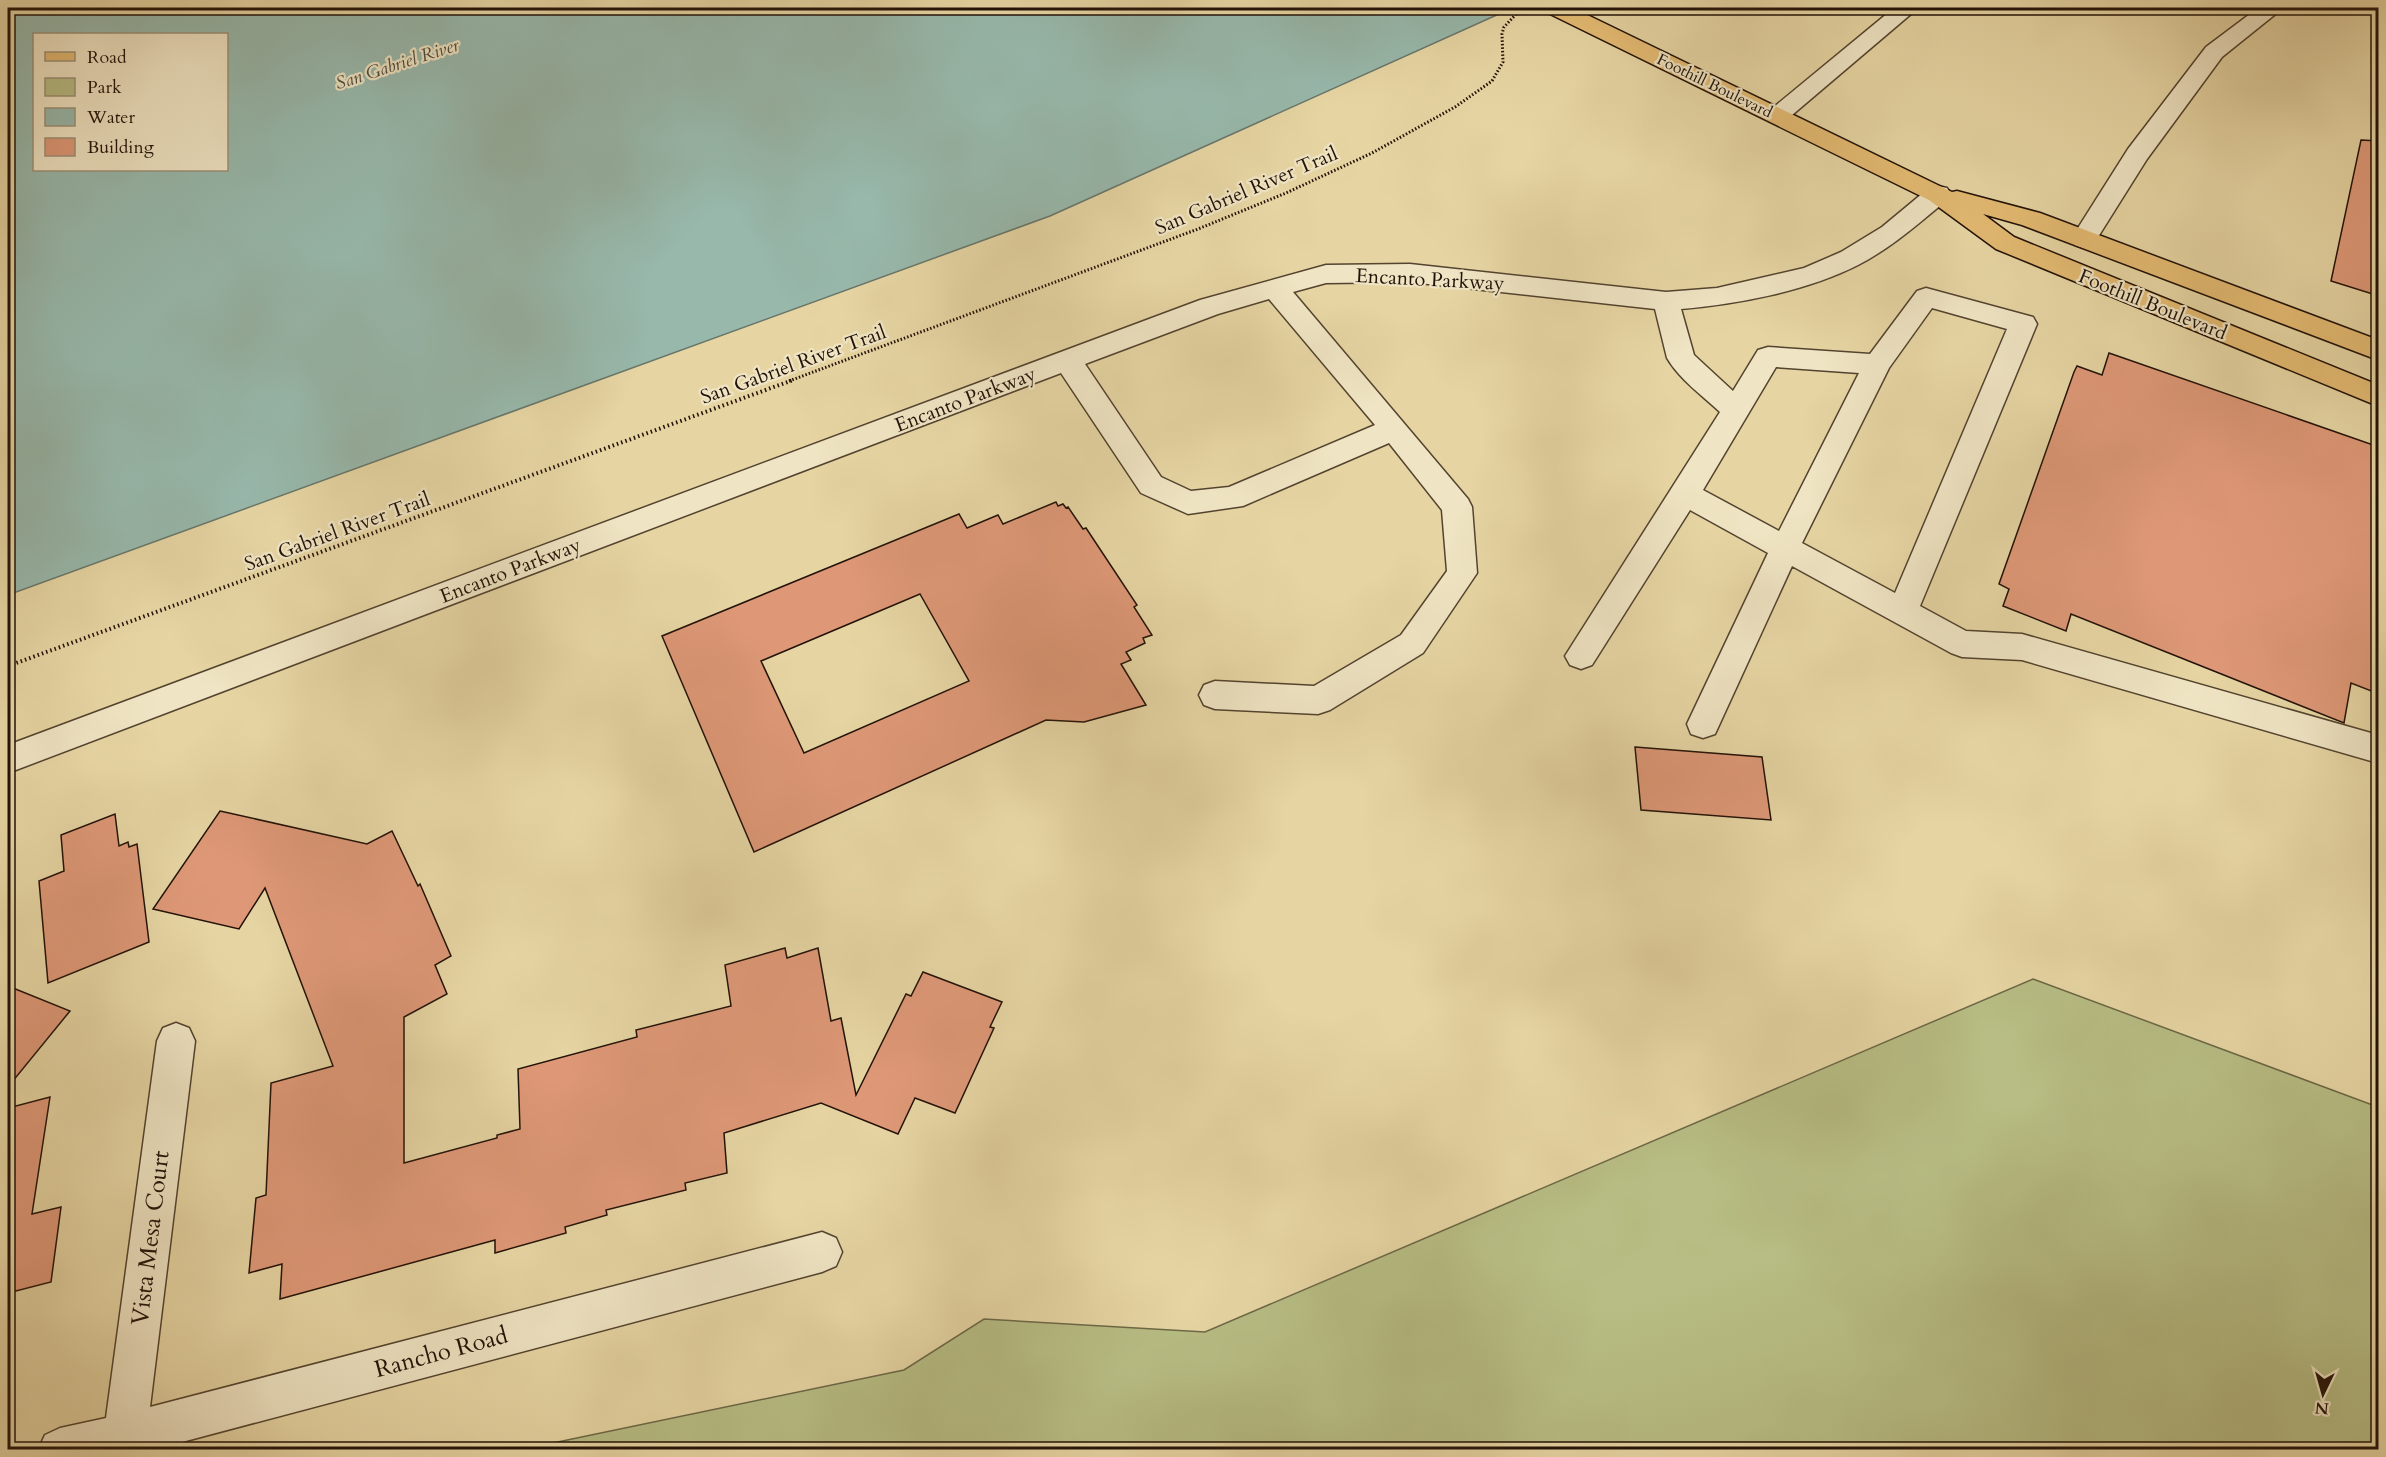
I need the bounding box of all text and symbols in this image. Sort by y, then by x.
water label: San Gabriel River [332,32,463,96]
legend [33,33,228,171]
text: Road [87,45,127,70]
street label: Foothill Boulevard [1653,48,1777,124]
text: Park [87,75,122,100]
text: Water [86,105,136,130]
text: Building [87,135,155,160]
street label: San Gabriel River Trail [1151,140,1342,241]
street label: Encanto Parkway [1355,262,1506,297]
street label: Foothill Boulevard [2075,262,2231,347]
street label: San Gabriel River Trail [697,318,890,411]
street label: Encanto Parkway [891,360,1040,439]
street label: San Gabriel River Trail [241,485,434,578]
street label: Encanto Parkway [436,531,585,610]
street label: Vista Mesa Court [123,1148,178,1327]
street label: Rancho Road [371,1319,512,1386]
north arrow [2293,1364,2353,1424]
text: N [2314,1396,2330,1420]

